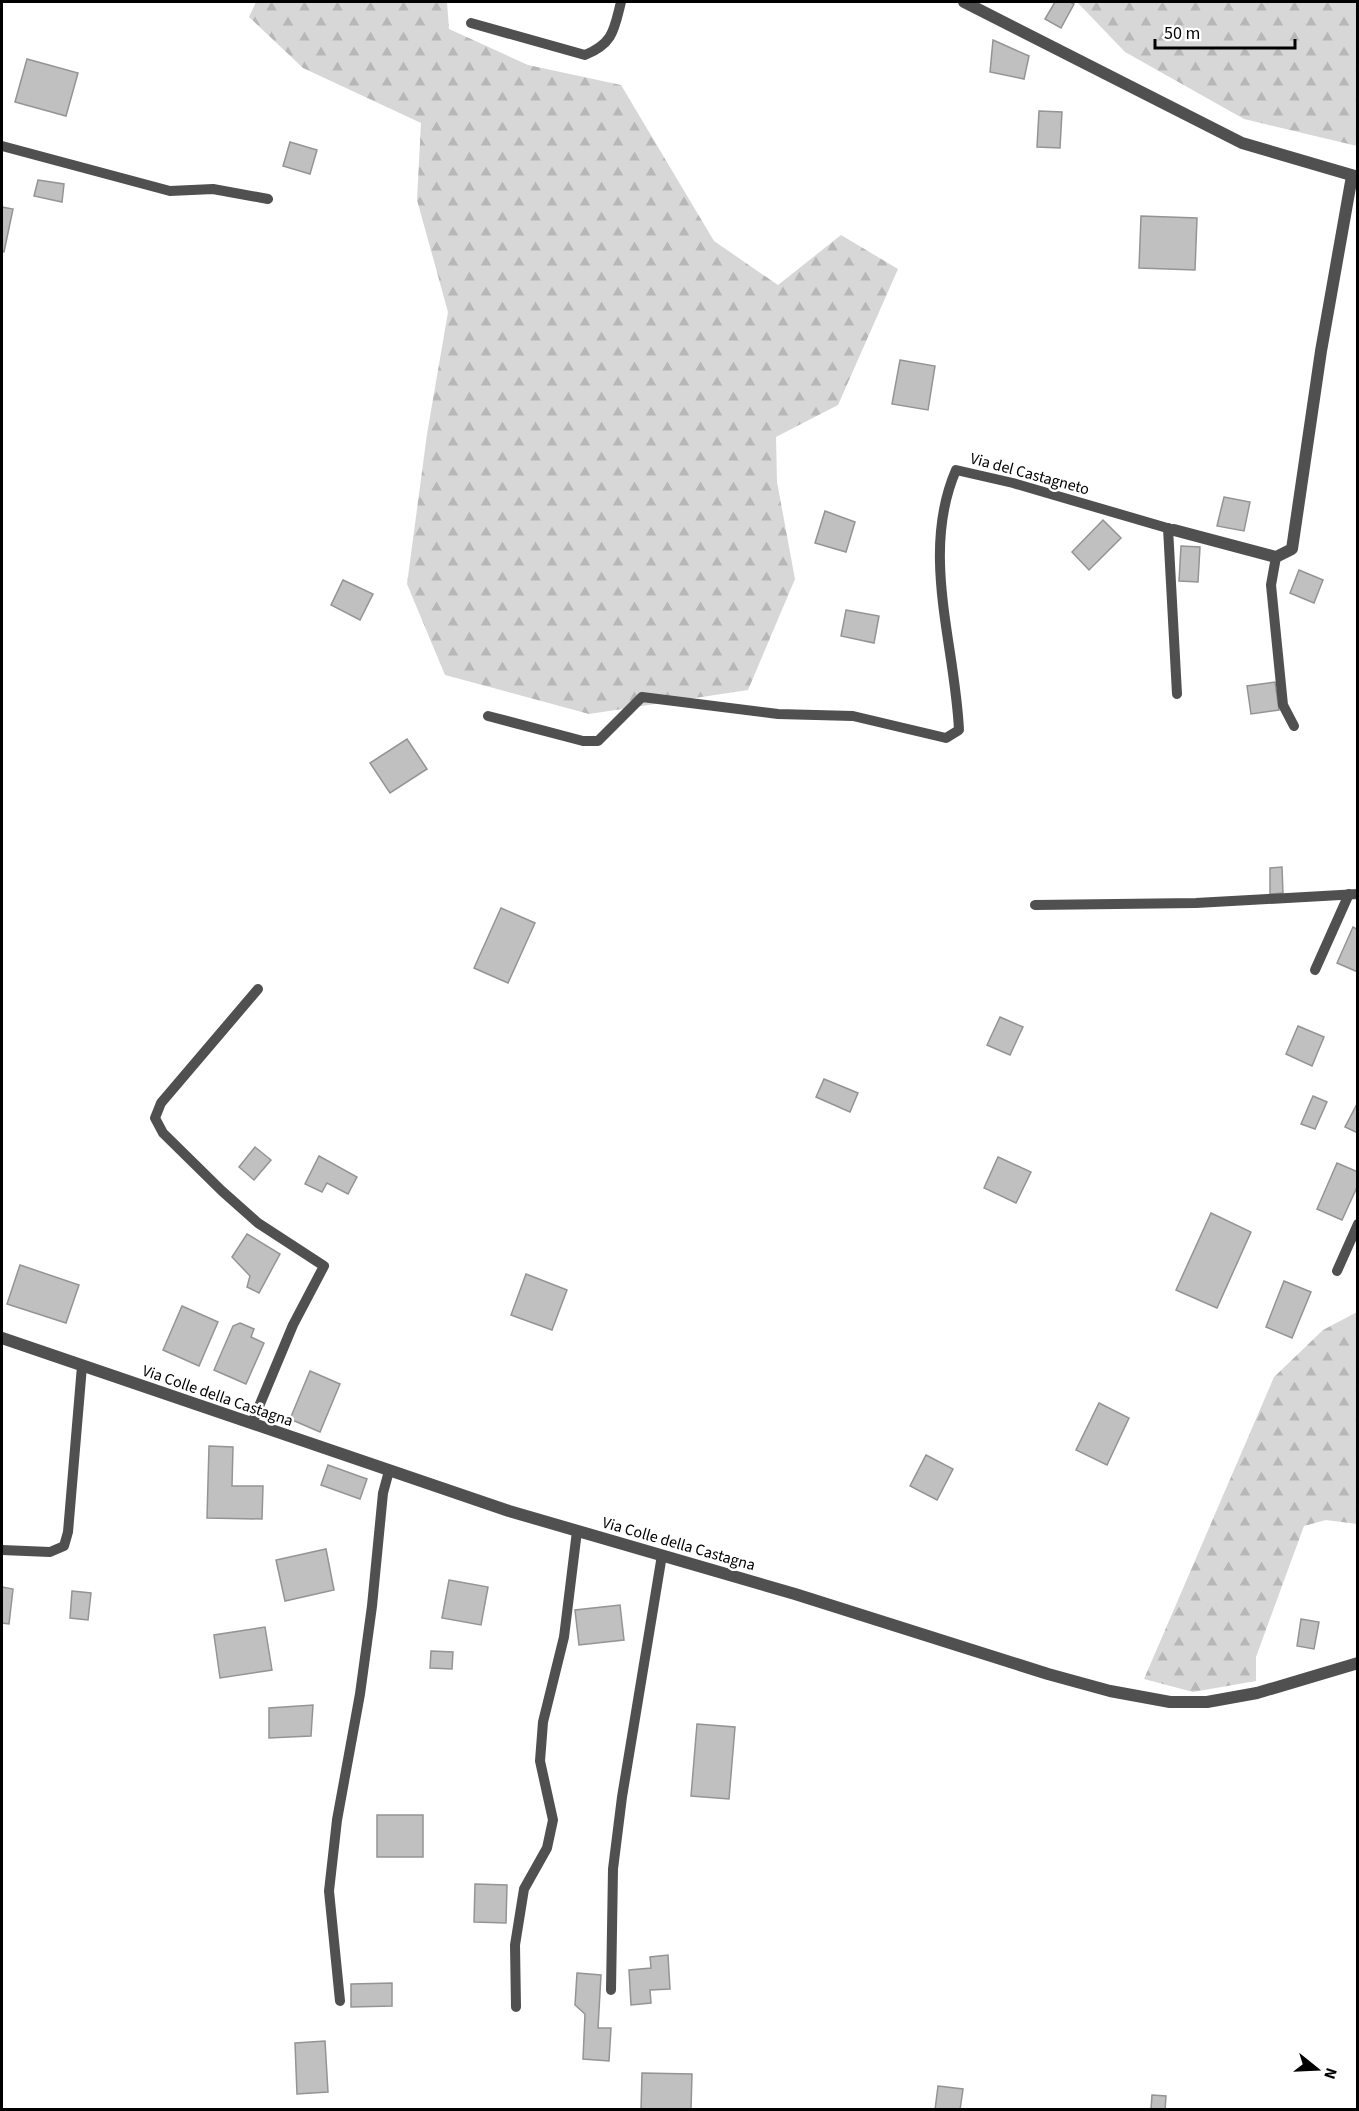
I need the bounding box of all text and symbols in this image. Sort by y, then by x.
scale bar [1155,12,1294,50]
text: 50 m [1164,21,1200,46]
street label: Via del Castagneto [968,447,1092,500]
street label: Via Colle della Castagna [139,1360,296,1432]
street label: Via Colle della Castagna [600,1512,758,1576]
north arrow [1287,2039,1347,2099]
text: N [1318,2065,1342,2082]

